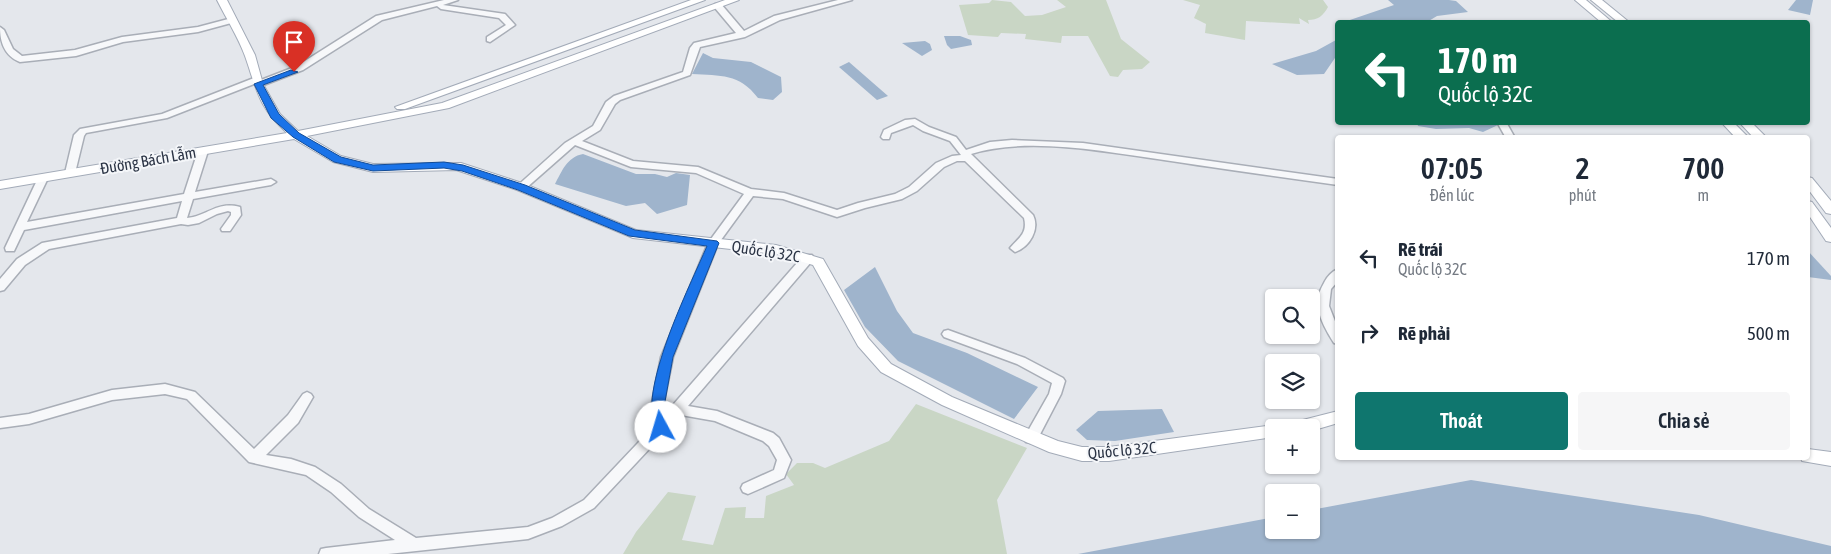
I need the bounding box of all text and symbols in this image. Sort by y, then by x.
pin [273,21,315,72]
icon: arrive [280,28,308,56]
icon: left [1355,40,1420,105]
text: 170 m [1438,40,1517,80]
text: Quốc lộ 32C [1438,81,1533,107]
street label: Đường Bách Lẫm [99,143,198,178]
text: 07:05 [1421,151,1483,185]
text: 2 [1575,151,1590,185]
text: 700 [1682,151,1724,185]
text: Đến lúc [1430,186,1474,204]
text: phút [1569,186,1596,204]
text: m [1697,186,1709,204]
street label: Quốc lộ 32C [731,236,802,265]
text: Rẽ trái [1398,238,1443,260]
icon: left [1355,244,1383,272]
text: 170 m [1747,247,1790,269]
text: Quốc lộ 32C [1398,260,1467,278]
map controls [1265,289,1320,539]
button: search [1265,289,1320,344]
icon: right [1355,319,1383,347]
text: Rẽ phải [1398,322,1450,344]
text: 500 m [1747,322,1790,344]
button: layers [1265,354,1320,409]
button: Thoát [1355,392,1568,450]
button: Chia sẻ [1578,392,1790,450]
position arrow [634,400,686,452]
button: + [1265,419,1320,474]
street label: Quốc lộ 32C [1087,437,1157,462]
button: − [1265,484,1320,539]

